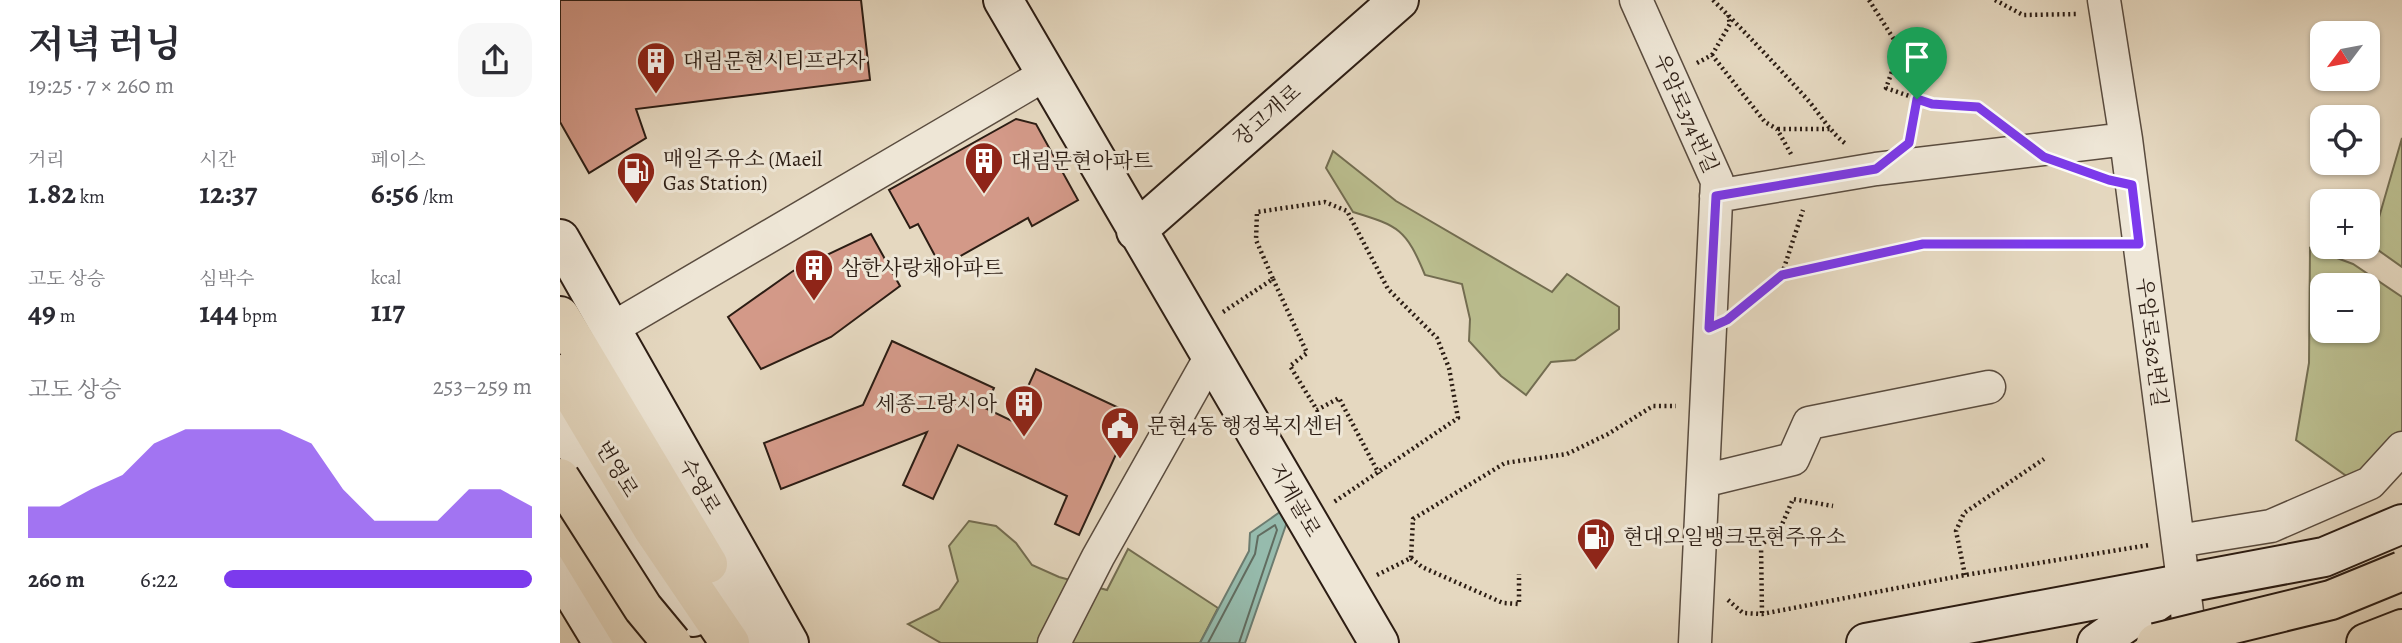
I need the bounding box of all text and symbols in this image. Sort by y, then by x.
text: 저녁 러닝 [28,18,181,70]
north arrow [2310,21,2380,91]
map controls [2310,21,2380,343]
button: share [458,23,532,97]
pin [1887,27,1947,99]
icon: arrive [1898,38,1936,76]
building icon: 대림문현시티프라자 [635,40,677,95]
place label: 대림문현시티프라자 [683,47,866,75]
street label: 우암로374번길 [1647,49,1725,177]
text: 19:25 · 7 × 260 m [28,70,174,101]
street label: 장고개로 [1227,78,1307,152]
button: locate [2310,105,2380,175]
building icon: 대림문현아파트 [963,140,1005,195]
place label: 매일주유소 (Maeil Gas Station) [663,145,822,197]
text: 거리 [28,147,65,173]
text: 시간 [199,147,236,173]
text: 페이스 [371,147,426,173]
place label: 대림문현아파트 [1011,147,1153,175]
fuel station icon: 매일주유소 (Maeil Gas Station) [615,150,657,205]
text: 1.82 [28,173,76,213]
text: 12:37 [199,173,257,213]
text: 6:56 [371,173,419,213]
text: km [76,184,105,210]
text: /km [419,184,454,210]
button: + [2310,189,2380,259]
building icon: 삼한사랑채아파트 [793,247,835,302]
place label: 삼한사랑채아파트 [841,254,1003,282]
text: kcal [371,265,401,291]
text: 고도 상승 [28,266,105,292]
text: 심박수 [199,266,254,292]
button: − [2310,273,2380,343]
street label: 우암로362번길 [2130,276,2174,408]
text: 117 [371,291,405,331]
text: 49 [28,292,56,332]
text: 144 [199,292,238,332]
text: m [56,303,76,329]
text: bpm [238,303,278,329]
text: 253–259 m [433,371,532,402]
text: 고도 상승 [28,374,121,405]
building icon: 세종그랑시아 [1003,383,1045,438]
place label: 세종그랑시아 [875,390,998,418]
public building icon: 문현4동 행정복지센터 [1099,405,1141,460]
place label: 문현4동 행정복지센터 [1147,412,1343,440]
street label: 번영로 [589,436,645,502]
street label: 수영로 [673,453,727,519]
street label: 지게골로 [1263,458,1327,542]
fuel station icon: 현대오일뱅크문현주유소 [1575,516,1617,571]
place label: 현대오일뱅크문현주유소 [1623,523,1846,551]
text: 260 m [28,564,85,595]
text: 6:22 [140,564,178,595]

